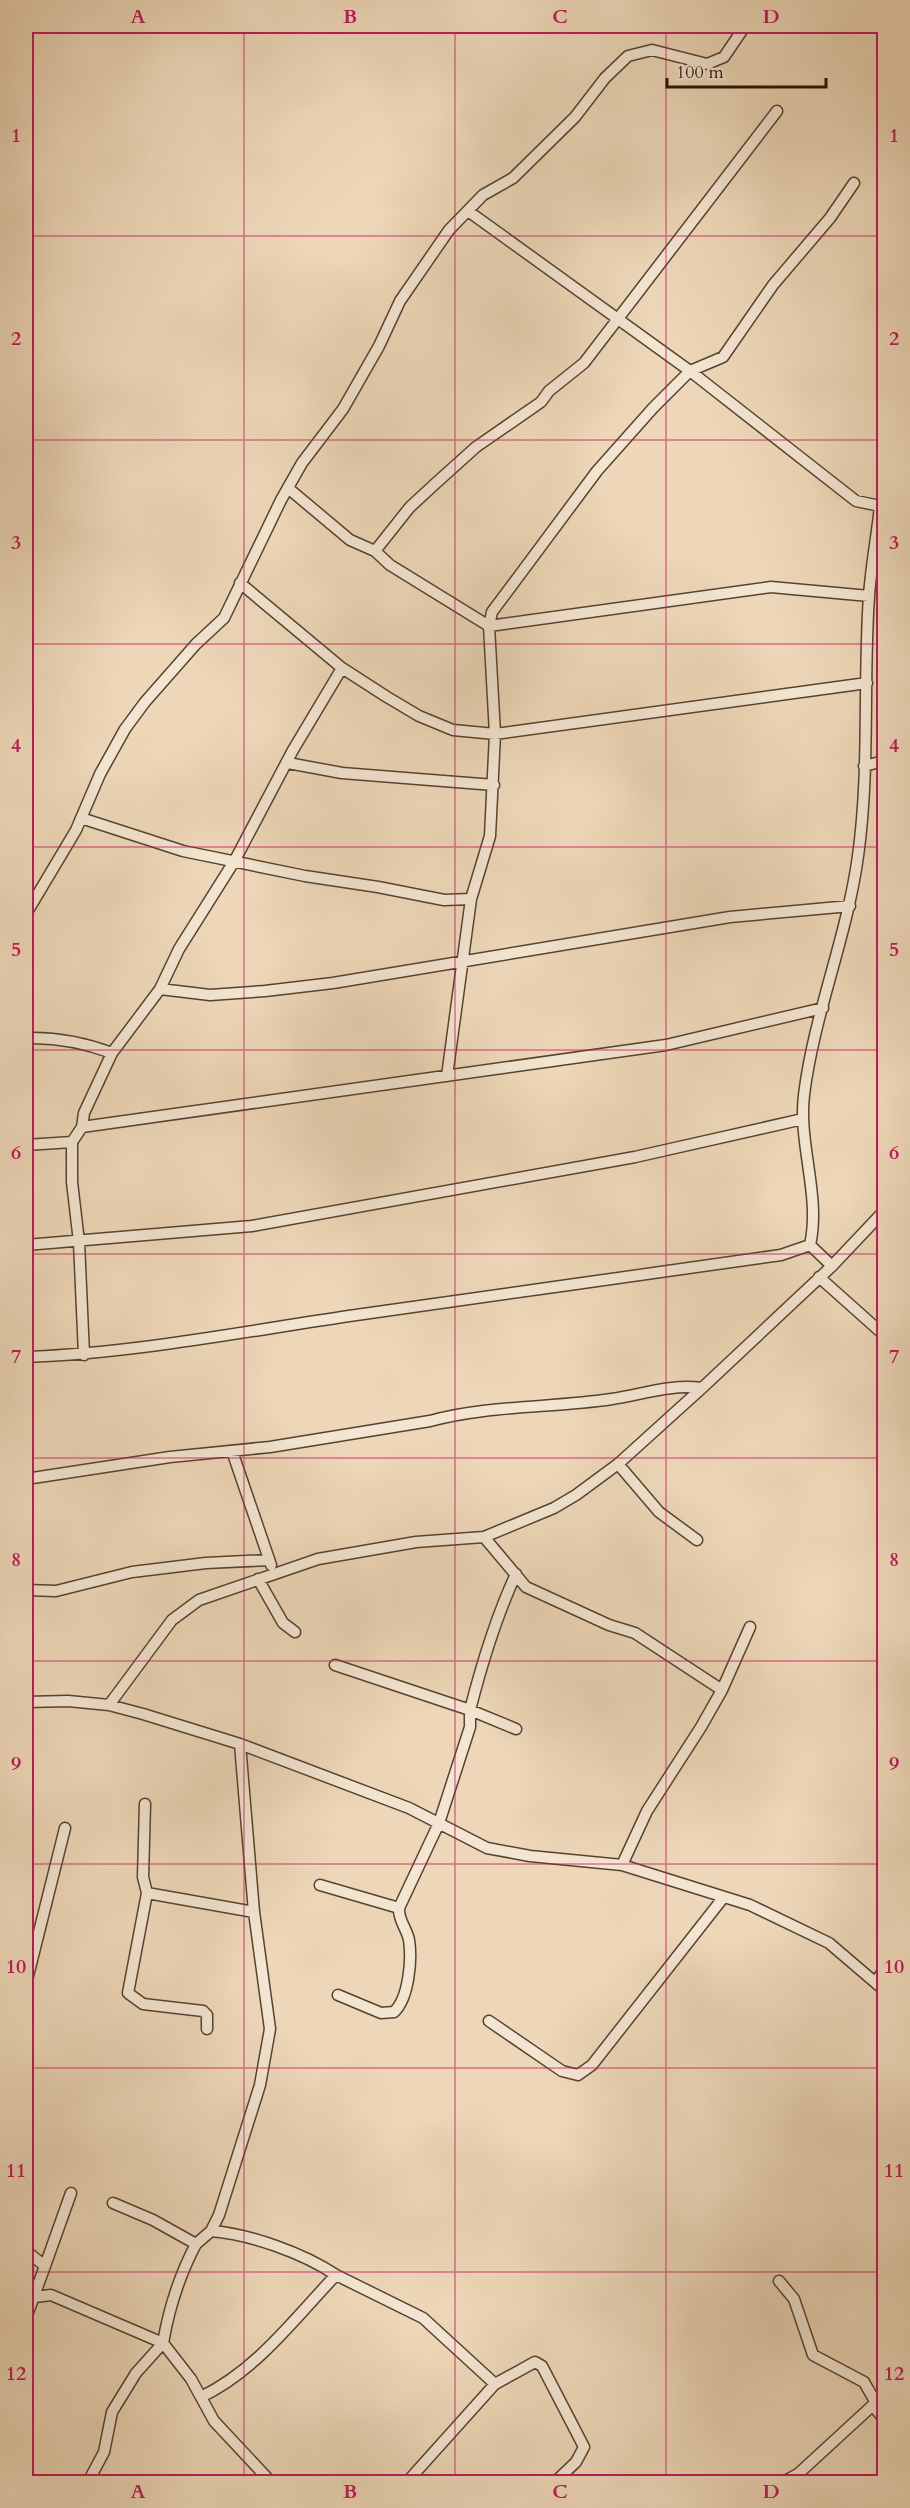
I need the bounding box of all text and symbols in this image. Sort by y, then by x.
text: A [130,3,146,30]
text: B [343,3,357,30]
text: C [552,3,568,30]
text: D [762,3,780,30]
scale bar [667,51,826,89]
text: 100 m [676,60,724,85]
text: 1 [11,122,21,149]
text: 1 [889,122,899,149]
text: 2 [11,325,21,352]
text: 2 [889,325,899,352]
text: 3 [11,529,21,556]
text: 3 [889,529,899,556]
text: 4 [11,732,21,759]
text: 4 [889,732,899,759]
text: 5 [11,936,21,963]
text: 5 [889,936,899,963]
text: 6 [11,1139,21,1166]
text: 6 [889,1139,899,1166]
text: 7 [11,1343,21,1370]
text: 7 [889,1343,899,1370]
text: 8 [11,1546,21,1573]
text: 8 [889,1546,899,1573]
text: 9 [11,1750,21,1777]
text: 9 [889,1750,899,1777]
text: 10 [6,1953,26,1980]
text: 10 [884,1953,904,1980]
text: 11 [6,2157,26,2184]
text: 11 [884,2157,904,2184]
text: 12 [6,2360,26,2387]
text: 12 [884,2360,904,2387]
text: A [130,2478,146,2505]
text: B [343,2478,357,2505]
text: C [552,2478,568,2505]
text: D [762,2478,780,2505]

